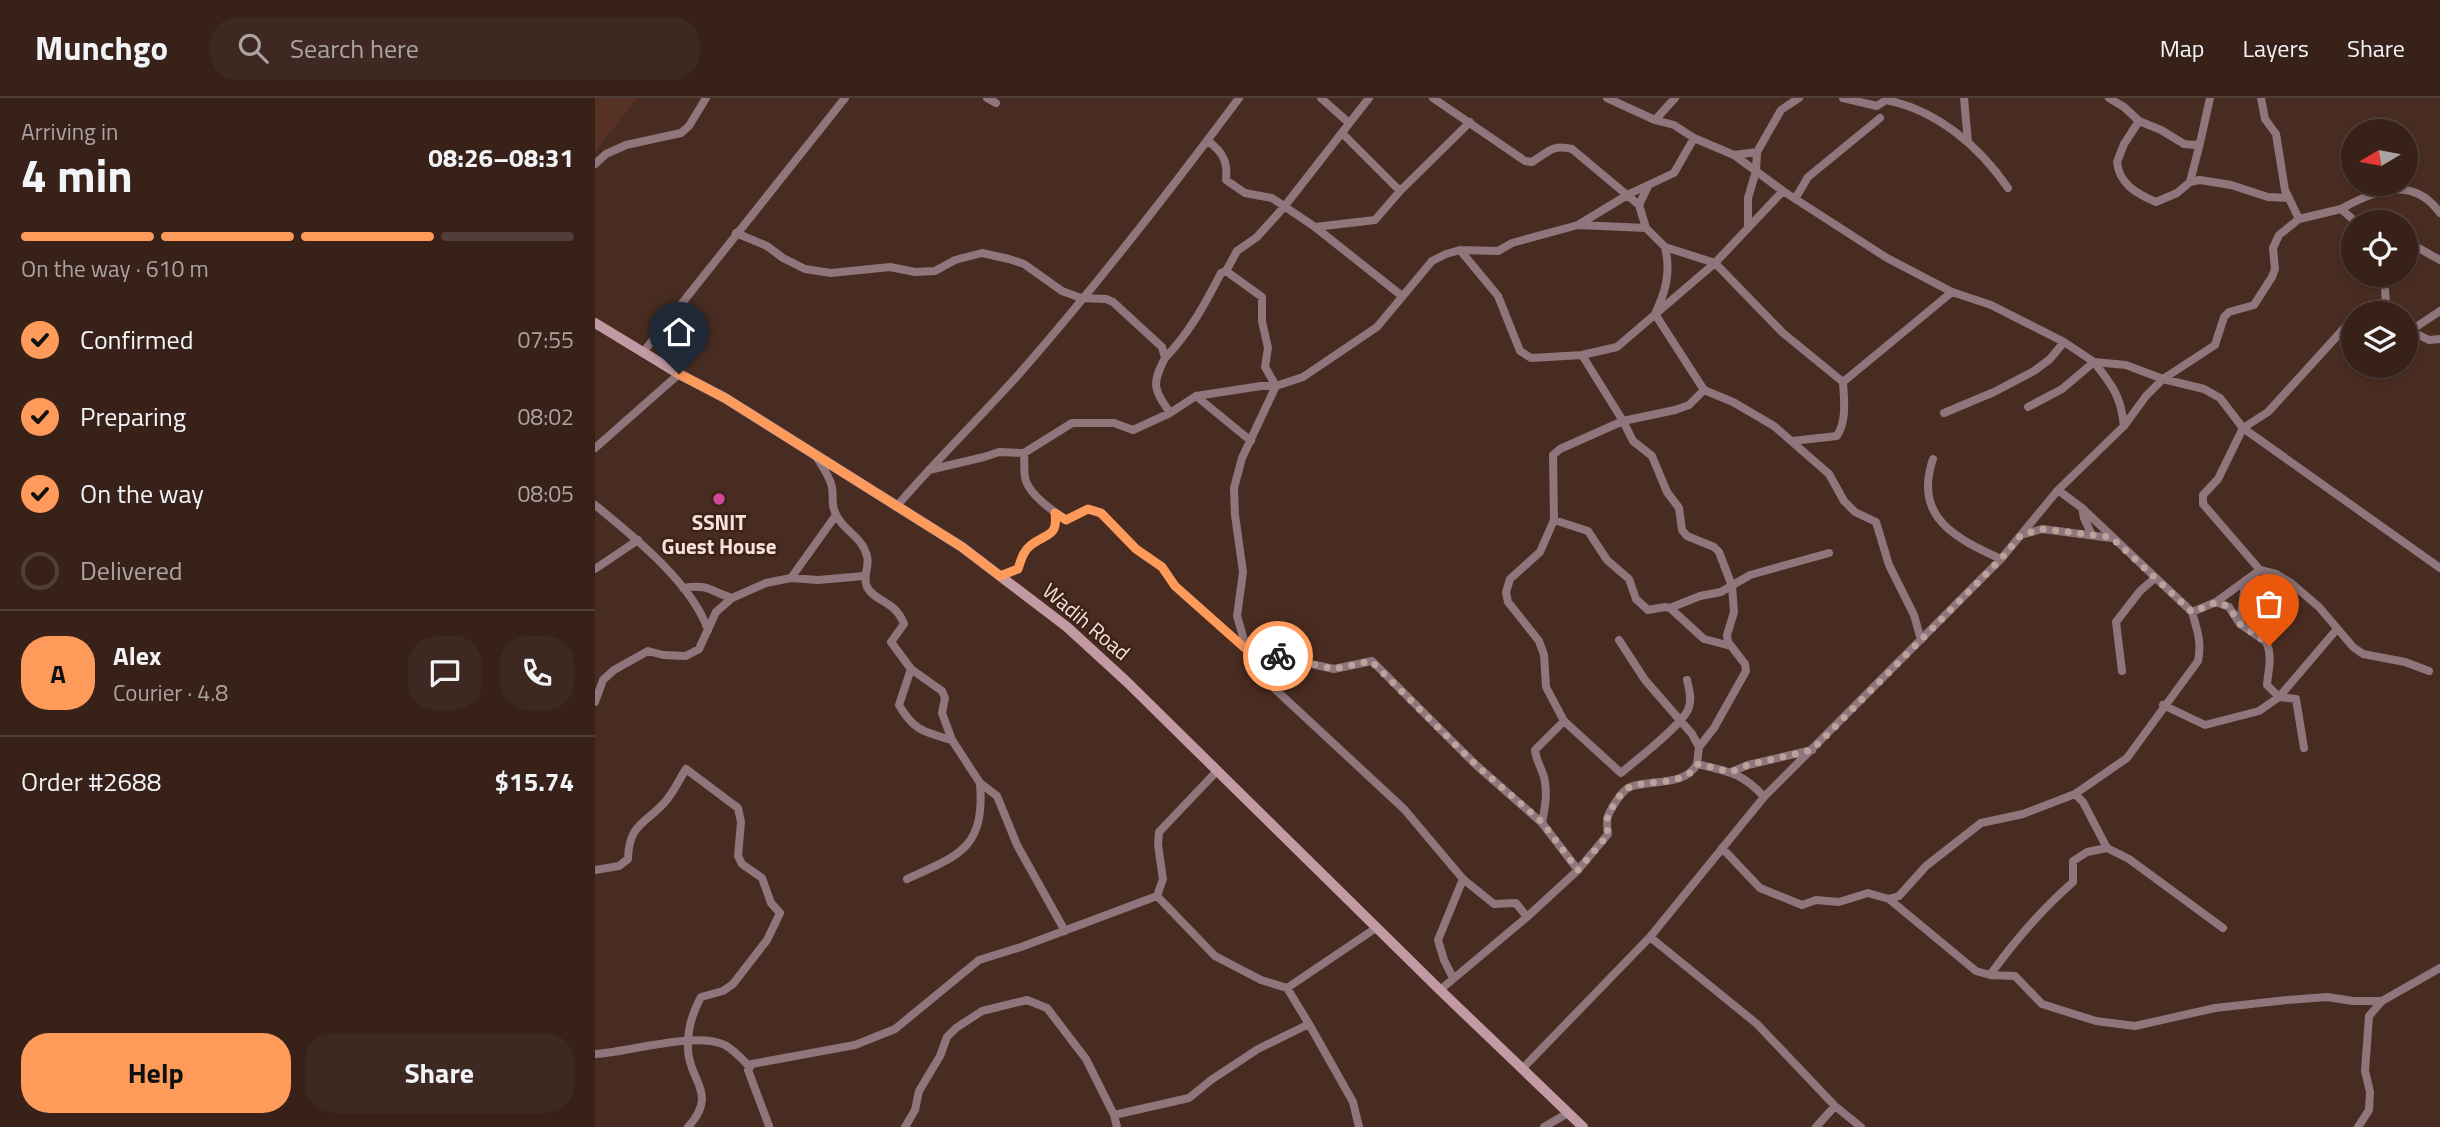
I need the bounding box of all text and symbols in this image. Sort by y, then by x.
search box [210,17,700,80]
text: Munchgo [35,23,168,73]
icon: search [234,29,272,67]
text: Search here [290,29,419,68]
text: Map [2160,30,2205,66]
text: Layers [2243,30,2309,66]
text: Share [2347,30,2405,66]
text: Arriving in [21,114,118,149]
north arrow [2341,119,2419,196]
map controls [2341,119,2418,378]
text: 08:26–08:31 [428,138,574,177]
text: 4 min [21,140,133,210]
button: locate [2341,210,2418,287]
text: On the way · 610 m [21,251,209,286]
button: layers [2341,301,2418,378]
pin [649,302,709,374]
icon: home [660,313,698,351]
text: Confirmed [80,320,194,359]
icon: check [21,321,59,359]
text: 07:55 [517,322,574,357]
text: Preparing [80,397,186,436]
icon: check [21,398,59,436]
text: 08:02 [517,399,574,434]
text: On the way [80,474,204,513]
icon: check [21,475,59,513]
text: 08:05 [517,476,574,511]
marker: SSNIT Guest House [711,491,727,507]
place label: SSNIT Guest House [662,506,776,562]
text: Delivered [80,551,183,590]
pin [2239,574,2299,646]
street label: Wadih Road [1036,575,1137,668]
icon: bag [2250,585,2288,623]
courier [1243,621,1313,691]
text: Alex [113,636,161,675]
button: chat [408,636,482,710]
button: phone [500,636,574,710]
icon: bike [1259,637,1297,675]
text: A [50,654,66,693]
text: Courier · 4.8 [113,675,228,710]
text: Order #2688 [21,762,161,801]
text: $15.74 [495,762,574,801]
button: Help [21,1033,291,1113]
button: Share [305,1033,574,1113]

